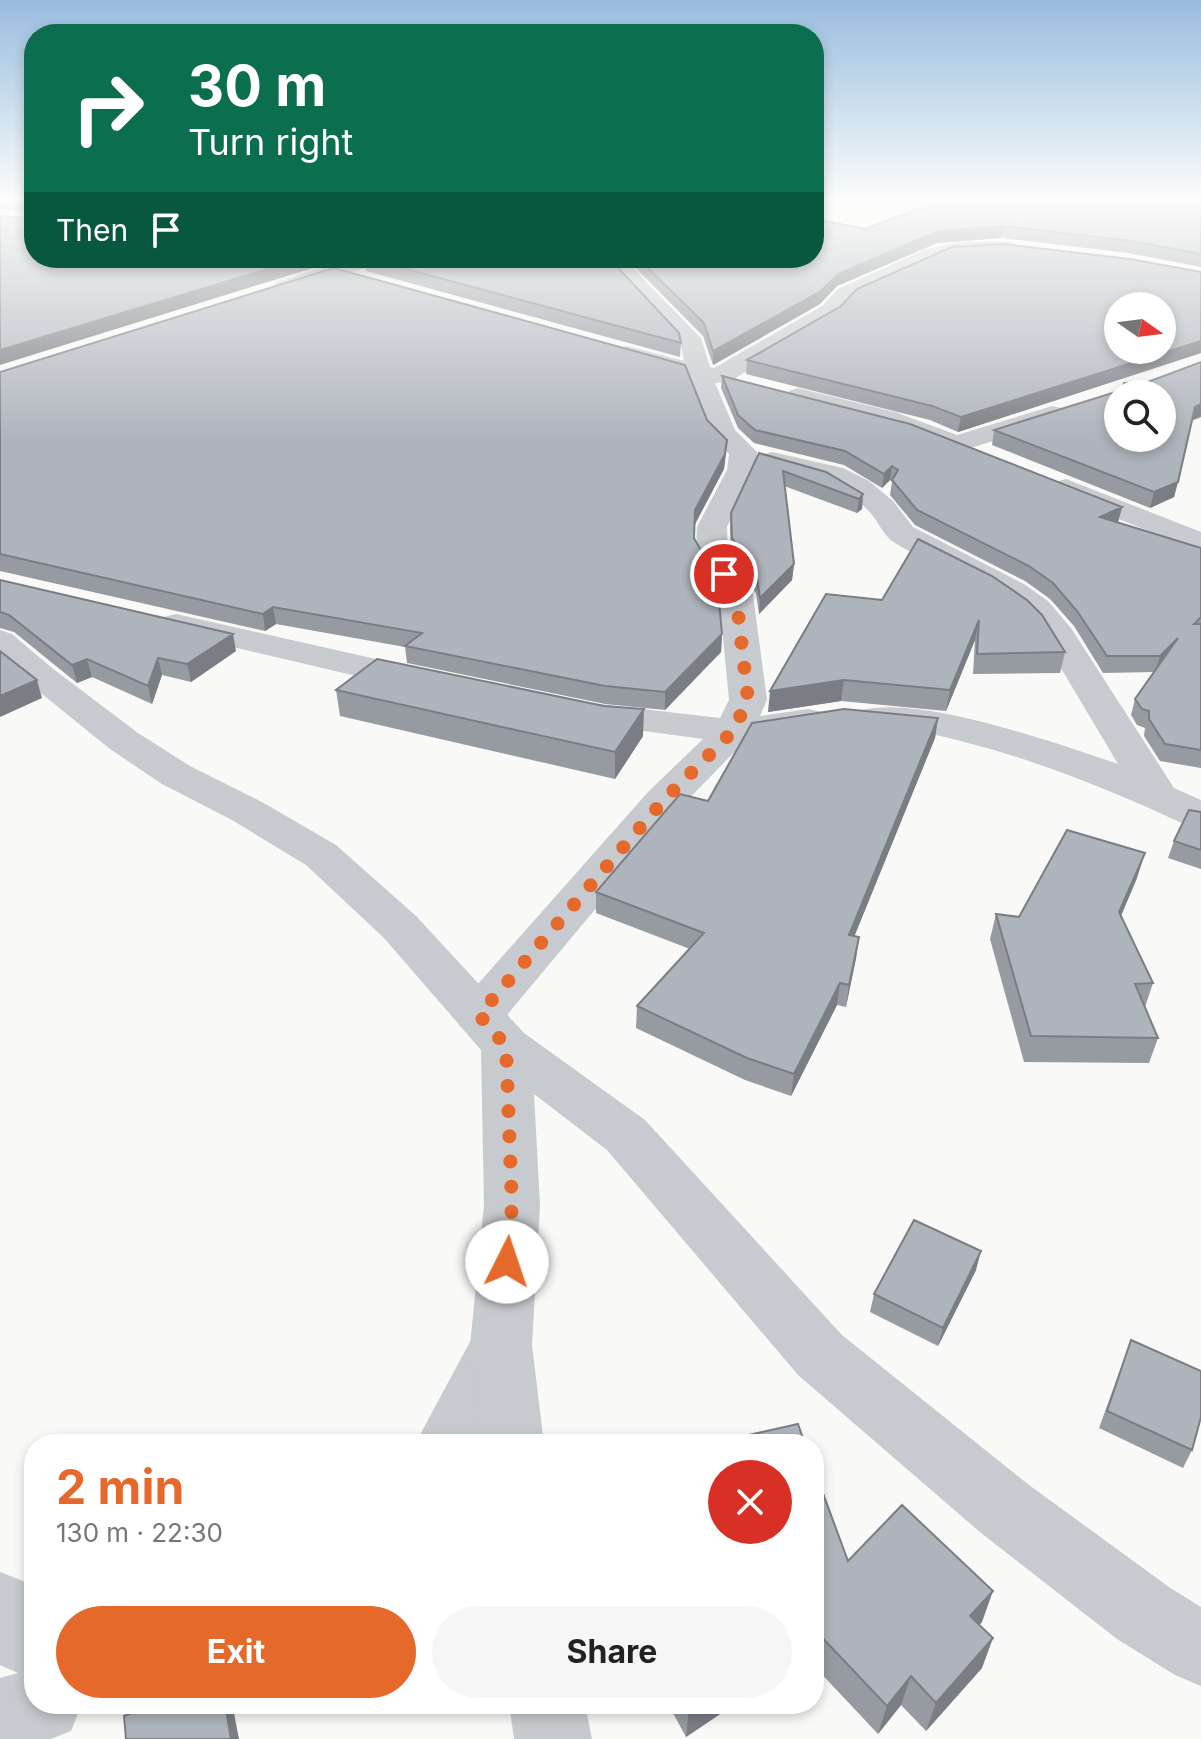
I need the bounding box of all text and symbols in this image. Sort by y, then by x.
text: 30 m [188,52,326,120]
icon: right [56,56,160,160]
text: Turn right [188,120,353,164]
icon: arrive [144,208,188,252]
text: Then [56,212,128,248]
north arrow [1104,292,1176,364]
map controls [1104,292,1176,452]
button: search [1104,380,1176,452]
pin [690,540,758,608]
icon: arrive [702,552,746,596]
position arrow [465,1220,549,1304]
text: 2 min [56,1457,184,1516]
button: close [708,1460,792,1544]
text: 130 m · 22:30 [56,1517,223,1548]
button: Exit [56,1606,416,1698]
button: Share [432,1606,792,1698]

